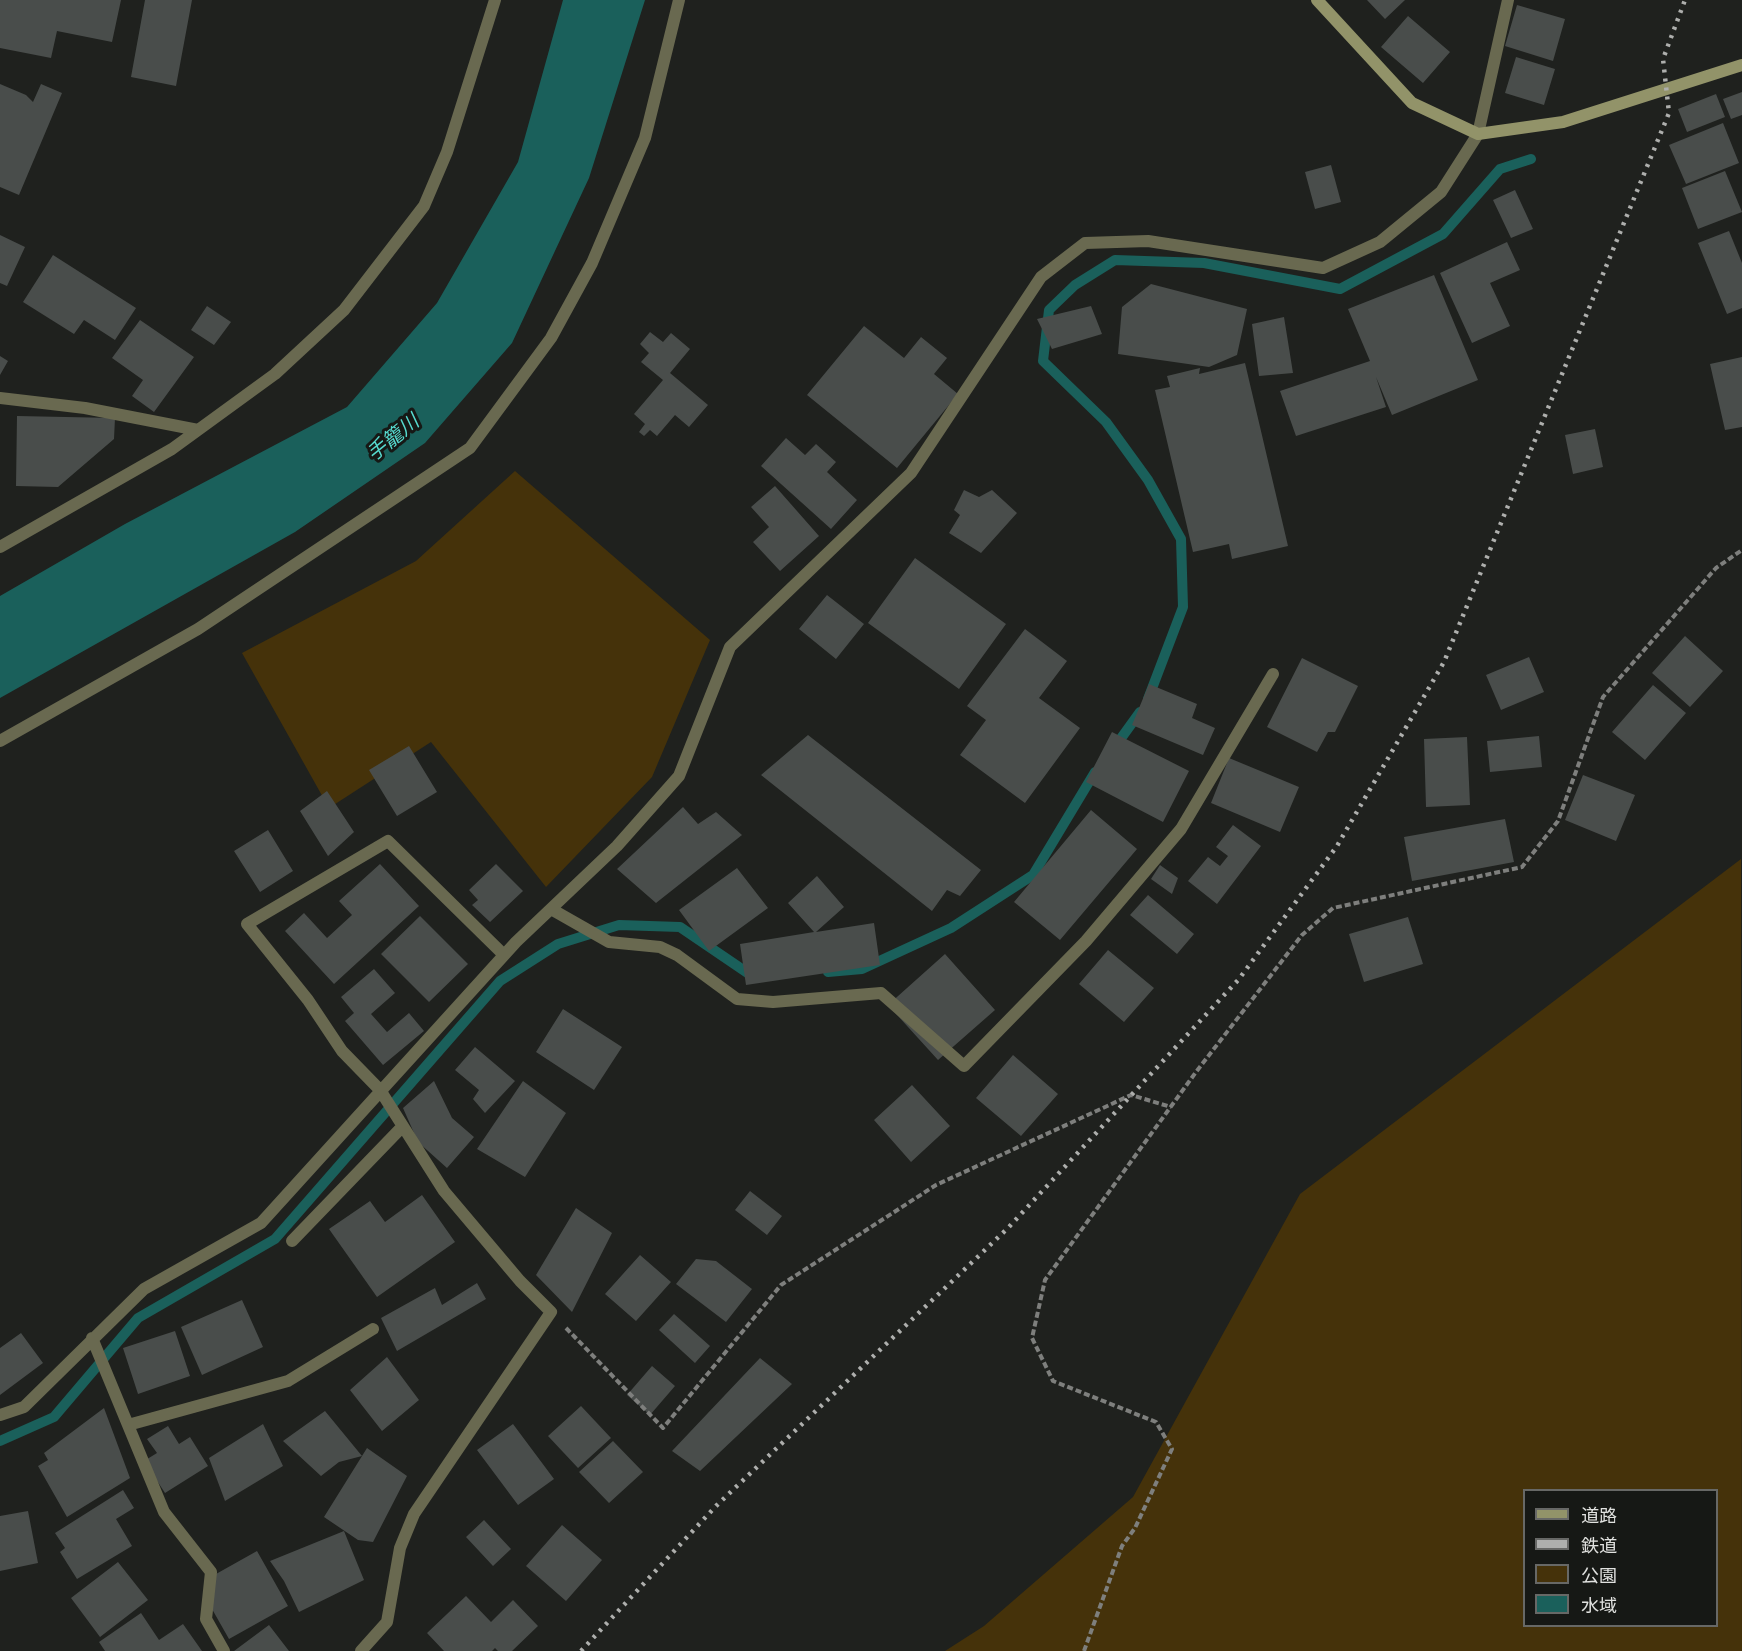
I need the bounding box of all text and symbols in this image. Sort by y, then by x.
water label: 手籠川 [362,410,424,466]
legend [1523,1489,1718,1627]
text: 道路 [1581,1503,1617,1527]
text: 鉄道 [1581,1533,1617,1557]
text: 公園 [1581,1563,1617,1587]
text: 水域 [1581,1593,1617,1617]

